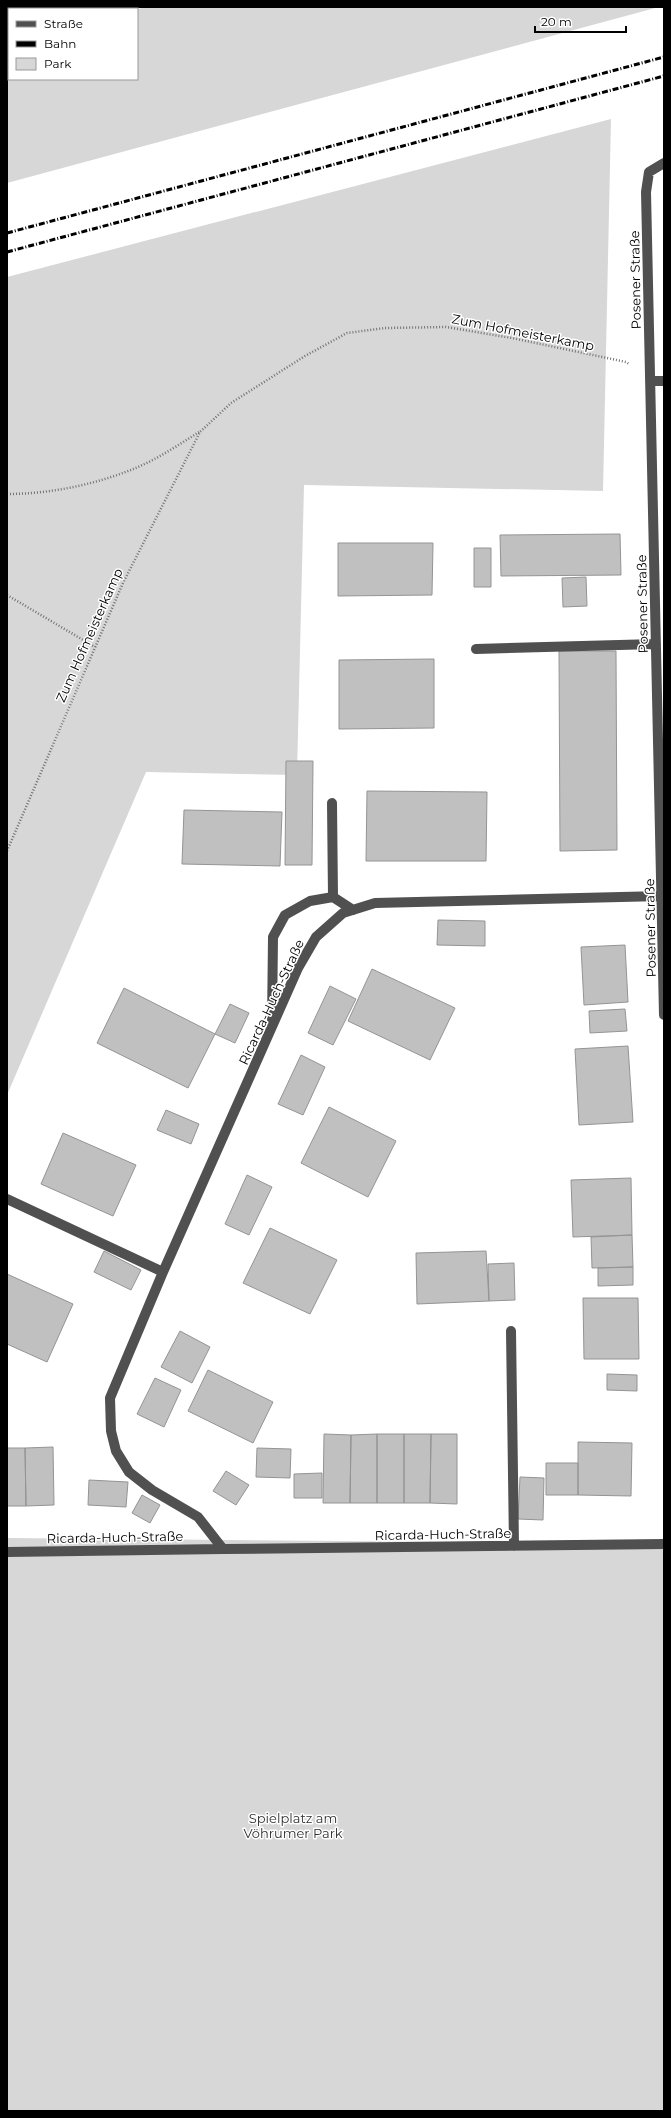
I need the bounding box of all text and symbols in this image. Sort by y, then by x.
legend [8,8,138,80]
scale bar [535,8,626,34]
text: 20 m [541,14,572,29]
text: Straße [44,16,83,31]
text: Bahn [44,36,76,51]
text: Park [44,56,72,71]
street label: Posener Straße [626,230,644,330]
street label: Zum Hofmeisterkamp [450,310,596,354]
street label: Posener Straße [633,554,651,654]
street label: Zum Hofmeisterkamp [52,565,126,704]
street label: Posener Straße [641,878,659,978]
street label: Ricarda-Huch-Straße [235,937,307,1067]
street label: Ricarda-Huch-Straße [375,1525,512,1543]
street label: Ricarda-Huch-Straße [47,1528,184,1546]
park label: Spielplatz am Vöhrumer Park [243,1810,343,1841]

